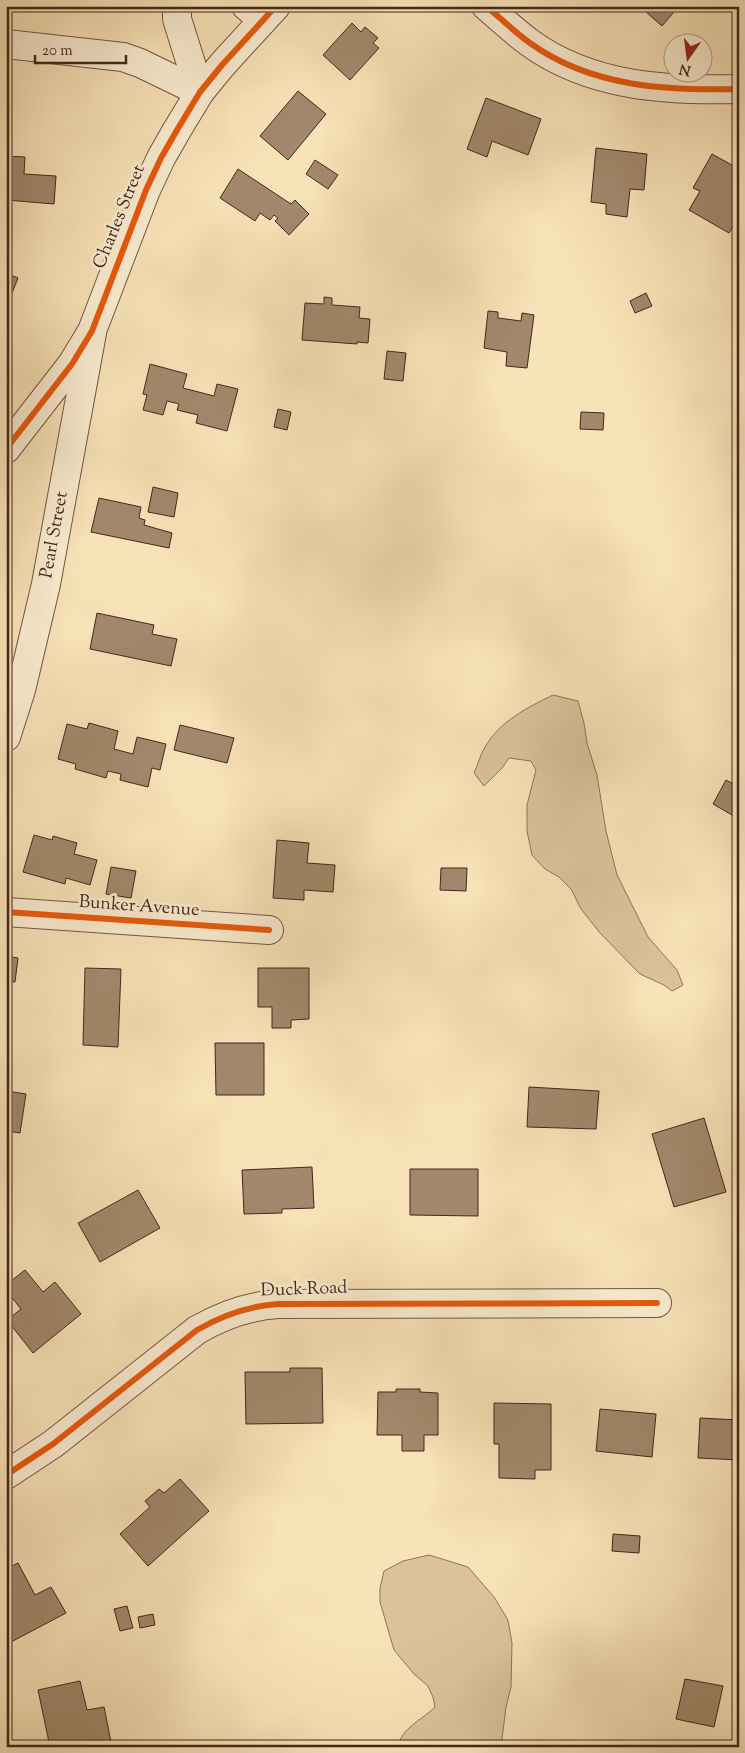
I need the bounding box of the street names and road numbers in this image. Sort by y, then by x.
street label: Charles Street [87,161,153,273]
street label: Pearl Street [34,489,76,581]
street label: Bunker Avenue [78,890,200,924]
street label: Duck Road [260,1275,348,1305]

